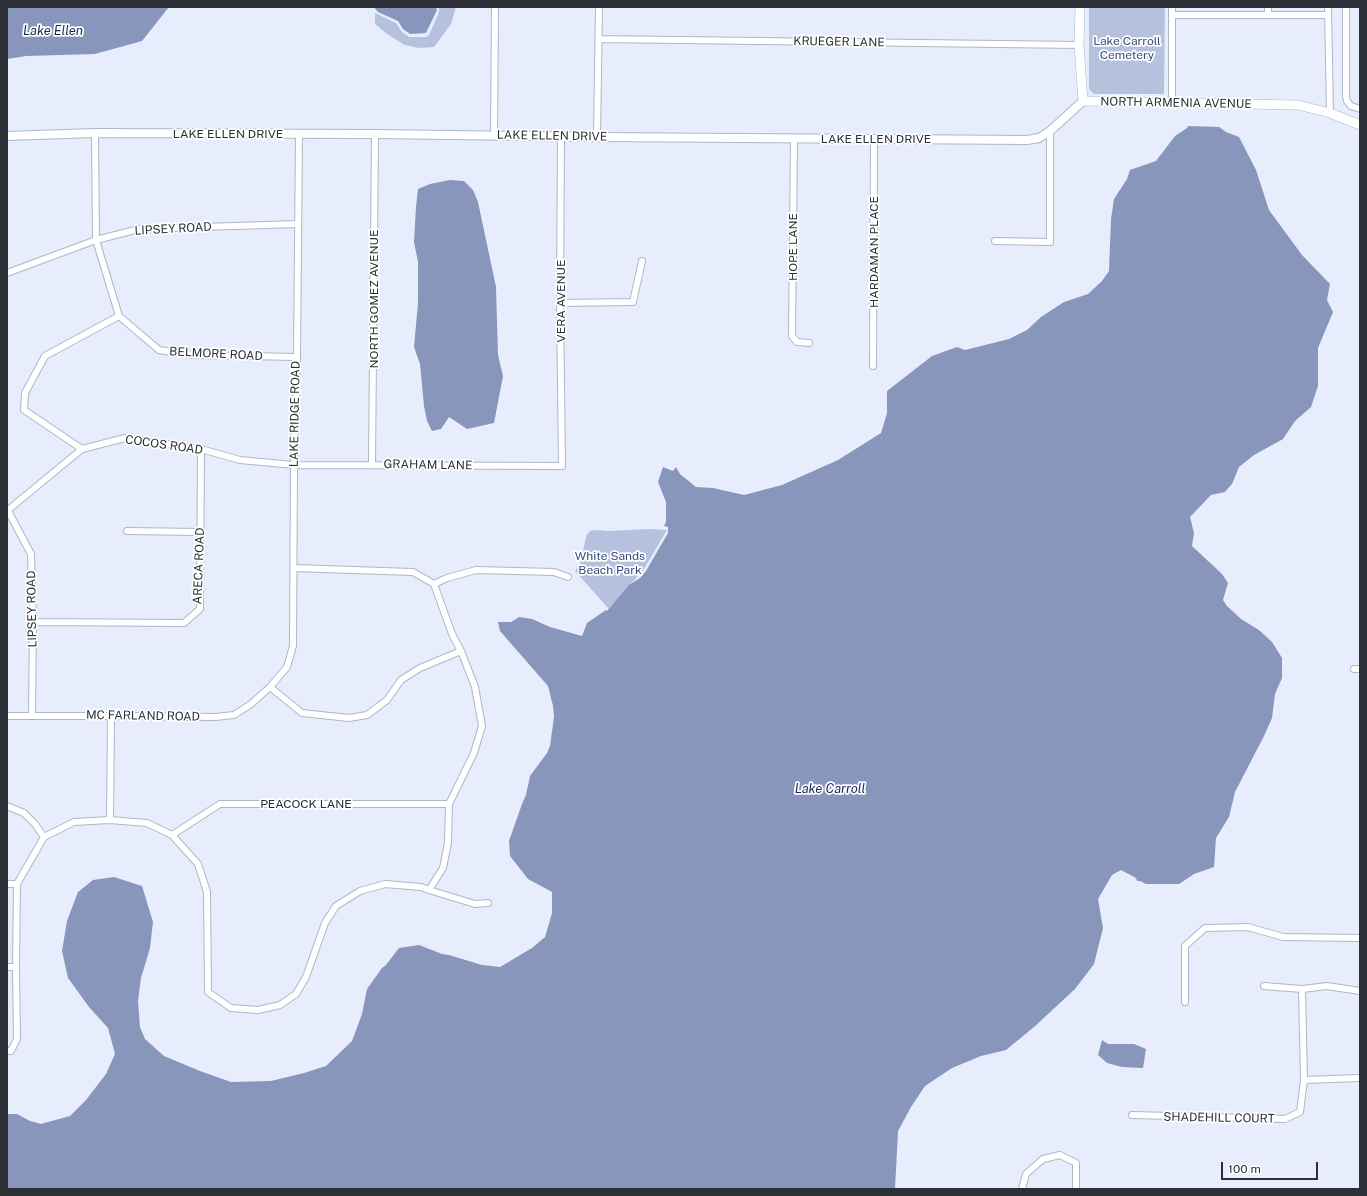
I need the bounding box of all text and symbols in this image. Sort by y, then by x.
water label: Lake Ellen [23,23,83,39]
street label: KRUEGER LANE [793,34,885,50]
park label: Lake Carroll Cemetery [1093,34,1161,62]
street label: NORTH ARMENIA AVENUE [1100,94,1252,112]
street label: LAKE ELLEN DRIVE [173,127,283,141]
street label: LAKE ELLEN DRIVE [497,128,607,144]
street label: LAKE ELLEN DRIVE [821,132,931,146]
street label: HARDAMAN PLACE [867,196,881,308]
street label: HOPE LANE [786,213,800,281]
street label: LIPSEY ROAD [134,220,212,238]
street label: NORTH GOMEZ AVENUE [367,230,381,368]
street label: VERA AVENUE [554,260,568,342]
street label: BELMORE ROAD [169,344,263,364]
street label: LAKE RIDGE ROAD [287,361,303,467]
street label: COCOS ROAD [124,432,204,458]
street label: GRAHAM LANE [383,457,473,473]
street label: ARECA ROAD [190,527,208,605]
park label: White Sands Beach Park [575,549,645,577]
street label: LIPSEY ROAD [24,570,40,648]
street label: MC FARLAND ROAD [86,708,200,724]
water label: Lake Carroll [795,781,865,797]
street label: PEACOCK LANE [260,797,352,811]
street label: SHADEHILL COURT [1163,1110,1275,1126]
scale bar [1223,1154,1320,1180]
text: 100 m [1228,1162,1261,1176]

